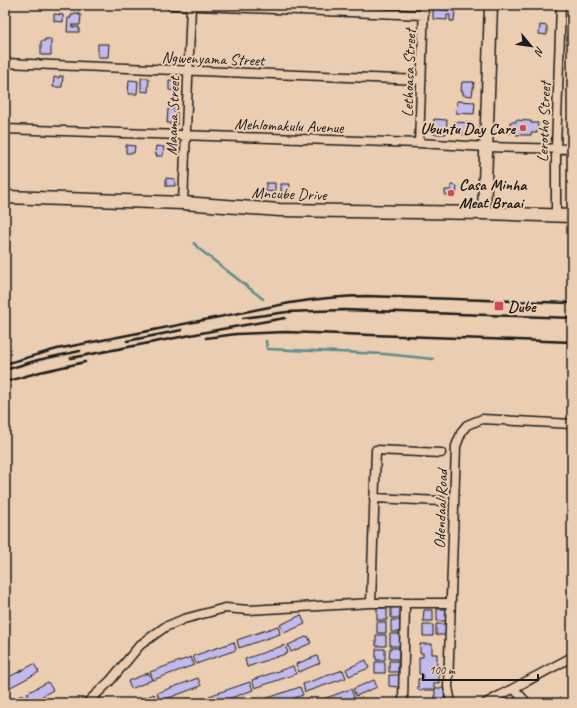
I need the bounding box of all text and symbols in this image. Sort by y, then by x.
street label: Lethoasa Street [397,26,421,117]
north arrow [511,26,551,66]
text: N [531,44,548,59]
street label: Ngwenyama Street [161,47,266,71]
street label: Maama Street [162,75,184,156]
street label: Lerotho Street [533,79,555,163]
street label: Mehlomakulu Avenue [234,114,346,138]
place label: Ubuntu Day Care [420,119,517,139]
marker: Ubuntu Day Care [518,123,528,133]
place label: Casa Minha Meat Braai [459,175,528,213]
street label: Mncube Drive [251,183,329,205]
marker: Casa Minha Meat Braai [446,188,456,198]
place label: Dube [508,297,537,317]
marker: Dube [493,300,505,312]
street label: Odendaal Road [430,466,452,549]
scale bar [423,656,538,682]
text: 100 m [429,662,456,678]

